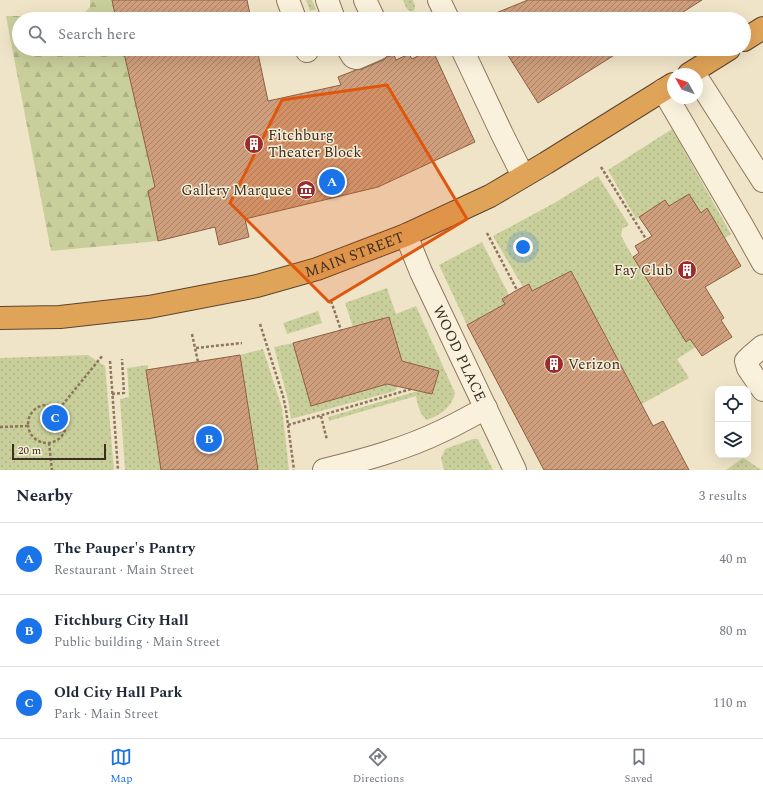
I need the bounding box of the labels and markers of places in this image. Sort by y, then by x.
place label: Fitchburg Theater Block [268,124,362,164]
building icon: Fitchburg Theater Block [243,133,265,155]
pin: A [319,167,345,197]
place label: Gallery Marquee [181,179,292,202]
museum icon: Gallery Marquee [295,179,317,201]
place label: Fay Club [614,259,673,282]
building icon: Fay Club [676,259,698,281]
building icon: Verizon [543,353,565,375]
place label: Verizon [568,353,620,376]
pin: C [42,403,68,433]
pin: B [196,424,222,454]

